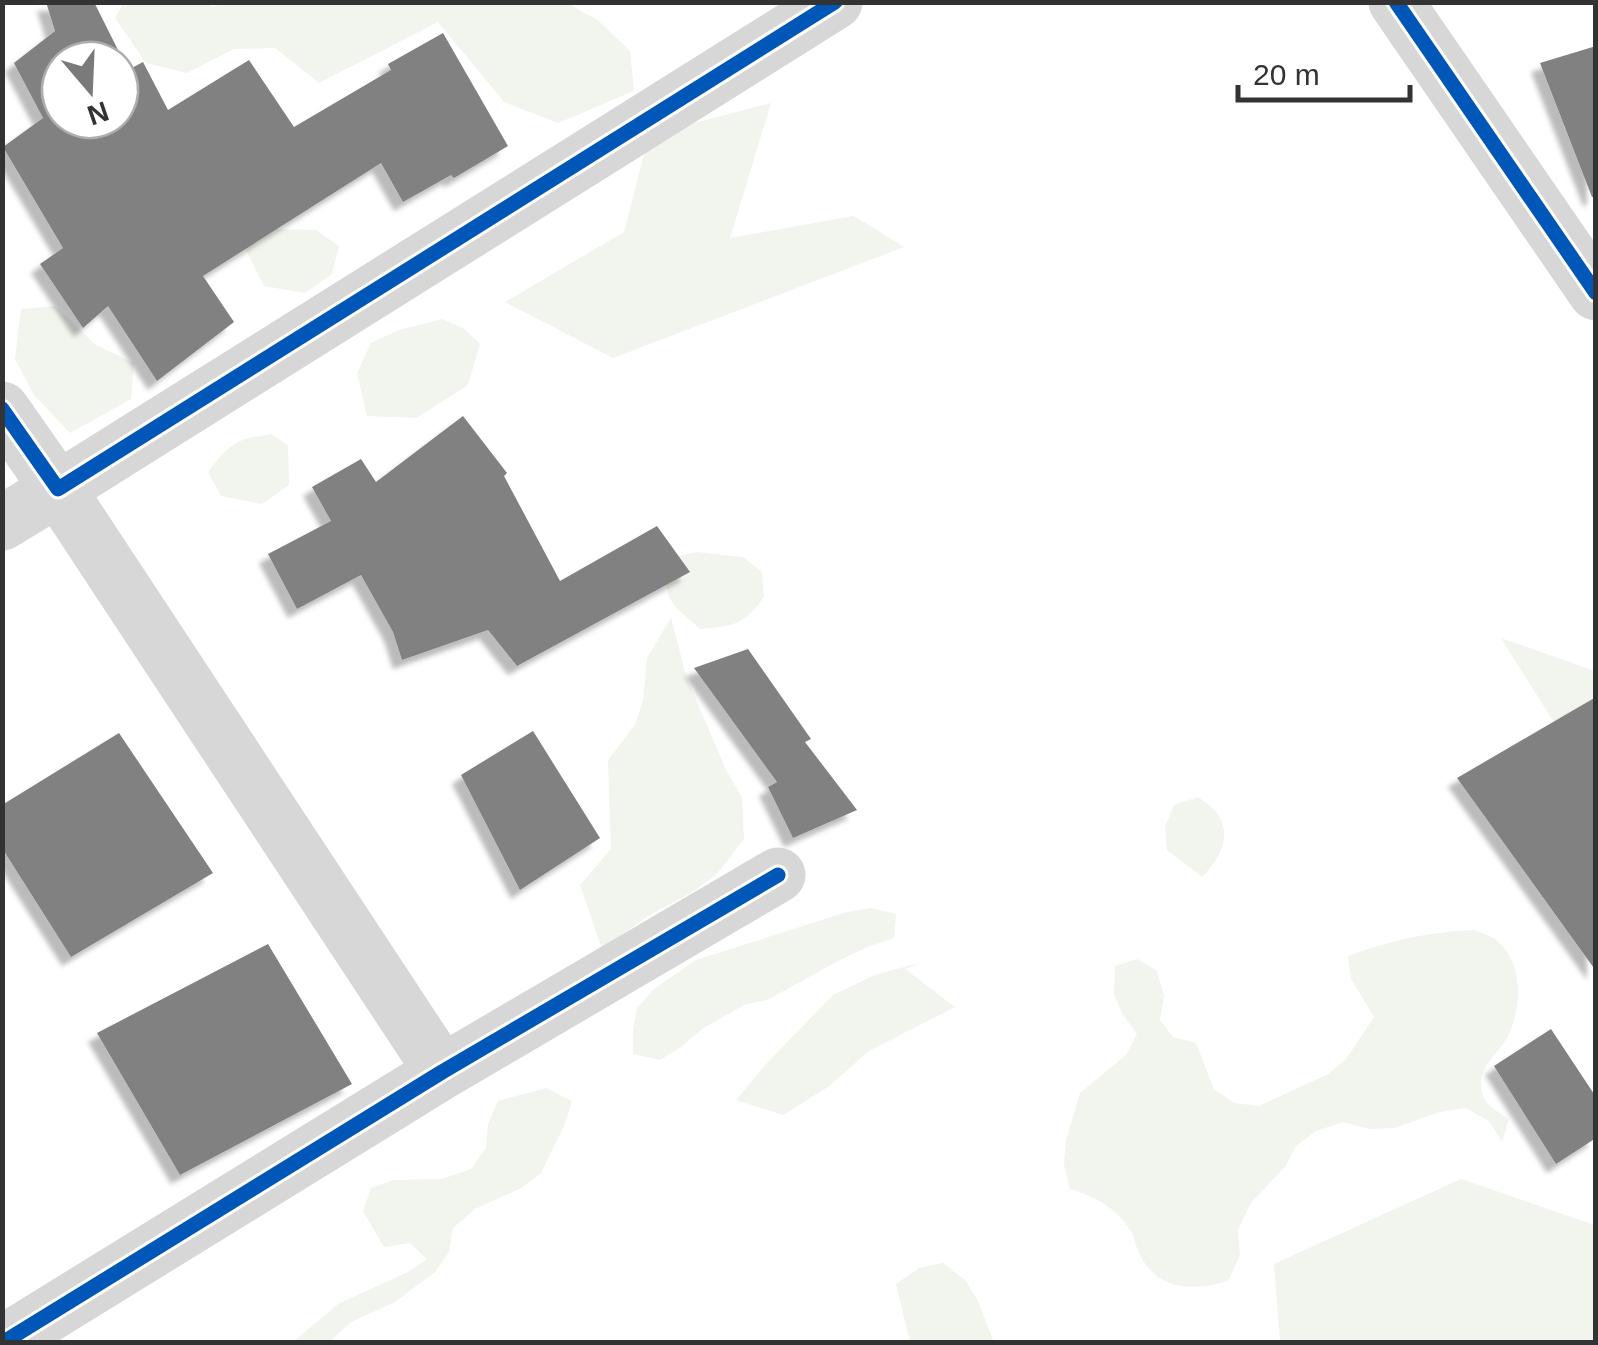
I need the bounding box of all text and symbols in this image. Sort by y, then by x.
north arrow [40,40,140,140]
scale bar [1238,40,1410,102]
text: 20 m [1253,58,1320,91]
text: N [83,95,113,131]

